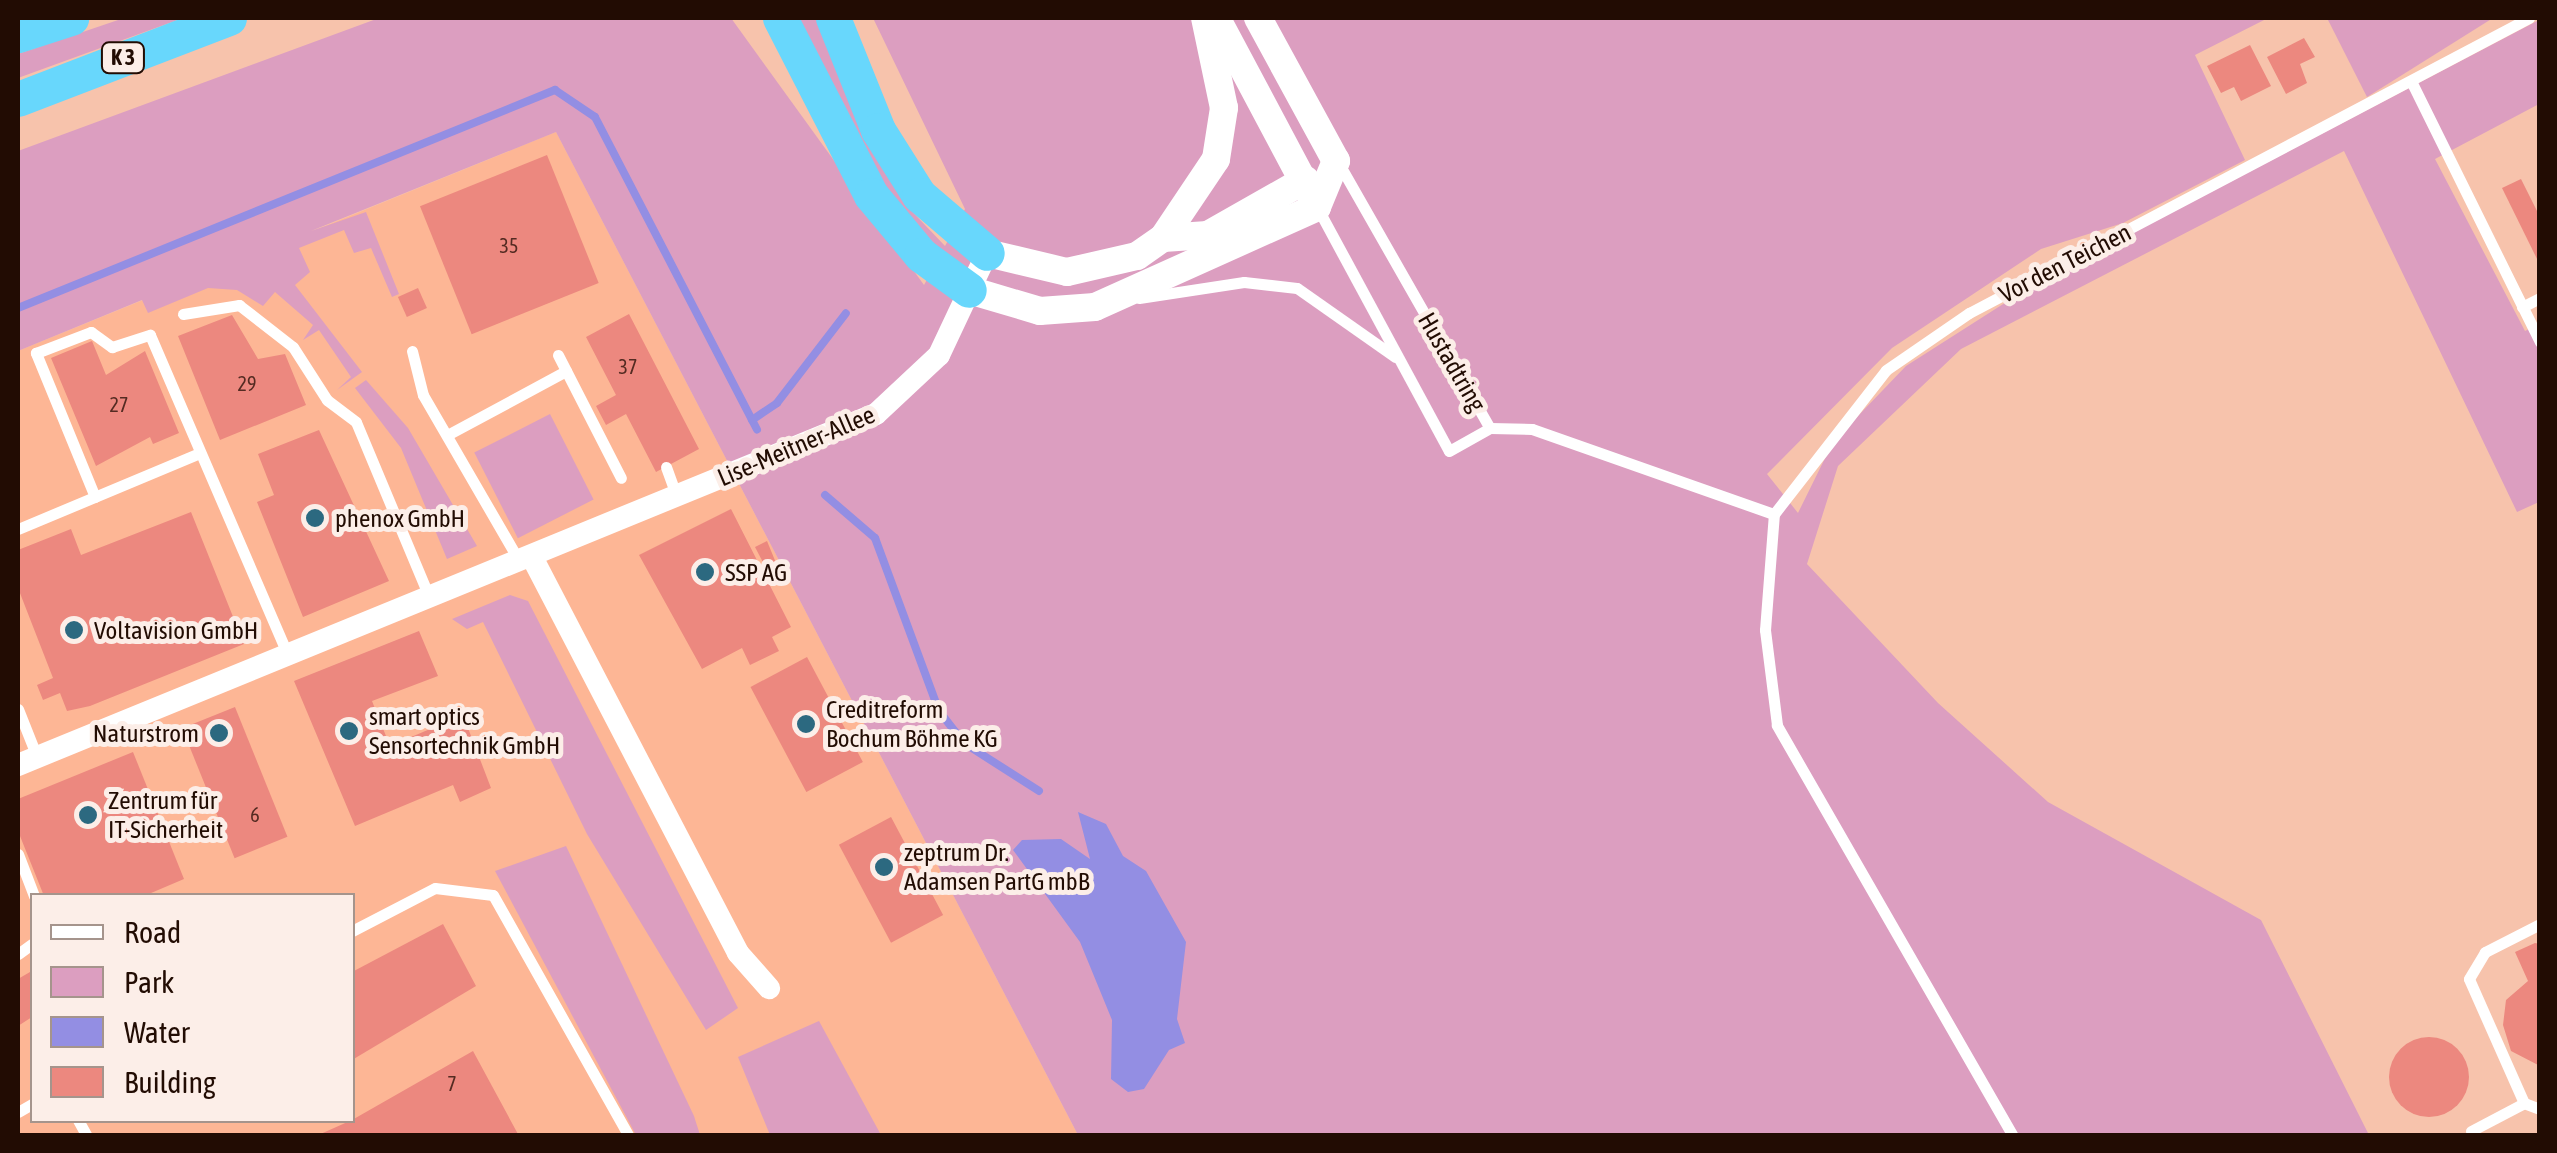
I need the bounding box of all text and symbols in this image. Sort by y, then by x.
road number: K 3 [100,41,146,75]
street label: Vor den Teichen [1994,217,2136,309]
house number: 35 [500,233,518,257]
street label: Hustadtring [1412,307,1492,417]
house number: 37 [619,354,637,378]
house number: 29 [238,371,256,395]
house number: 27 [110,392,128,416]
street label: Lise-Meitner-Allee [713,399,879,493]
place label: phenox GmbH [335,503,465,533]
marker: phenox GmbH [304,507,326,529]
place label: SSP AG [725,557,787,587]
marker: SSP AG [694,561,716,583]
place label: Voltavision GmbH [94,615,258,645]
marker: Voltavision GmbH [63,619,85,641]
place label: Creditreform Bochum Böhme KG [826,695,998,754]
place label: smart optics Sensortechnik GmbH [369,702,560,761]
marker: Creditreform Bochum Böhme KG [795,713,817,735]
place label: Naturstrom [93,718,199,748]
marker: smart optics Sensortechnik GmbH [338,720,360,742]
marker: Naturstrom [208,722,230,744]
place label: Zentrum für IT-Sicherheit [108,786,223,845]
house number: 6 [250,802,260,826]
marker: Zentrum für IT-Sicherheit [77,804,99,826]
place label: zeptrum Dr. Adamsen PartG mbB [904,838,1090,897]
marker: zeptrum Dr. Adamsen PartG mbB [873,856,895,878]
legend [30,893,355,1123]
text: Road [124,915,181,949]
text: Park [124,965,174,999]
text: Water [124,1015,190,1049]
text: Building [124,1065,216,1099]
house number: 7 [447,1071,457,1095]

